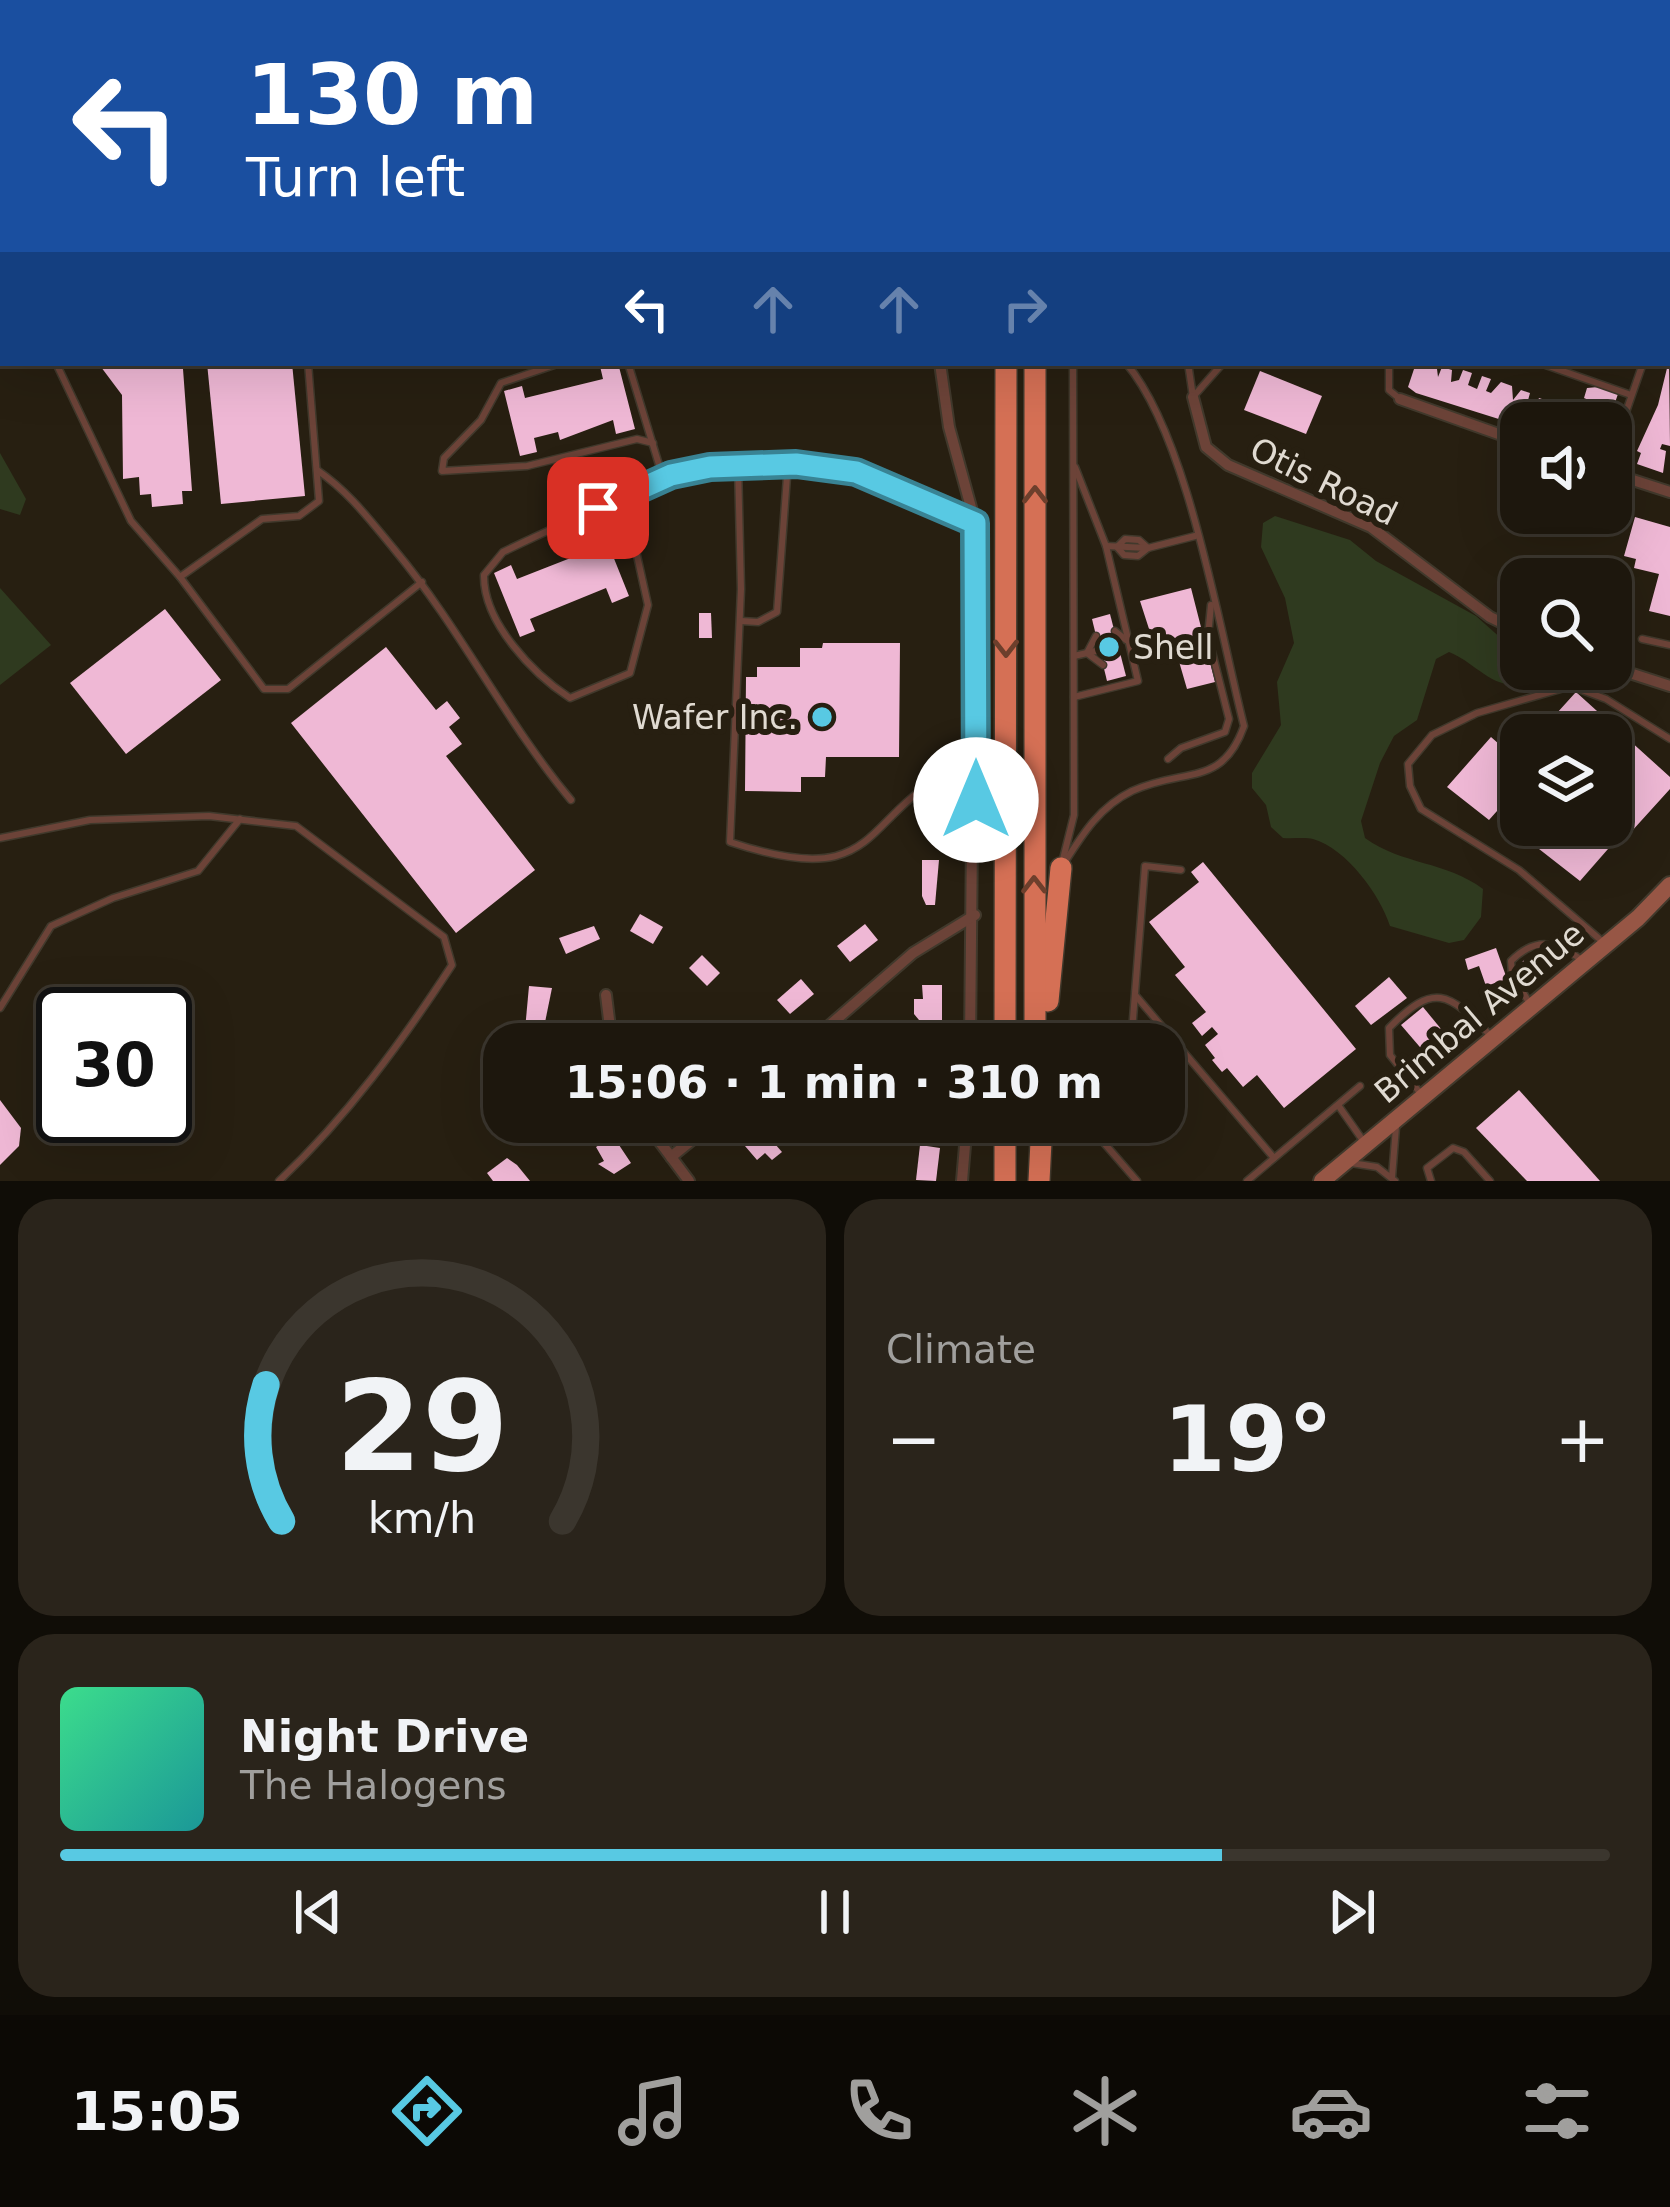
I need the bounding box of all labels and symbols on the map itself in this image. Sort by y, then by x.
street label: Otis Road [1244,429,1404,534]
pin [547,457,649,559]
one-way arrow [1022,485,1048,503]
place label: Shell [1133,628,1214,667]
marker: Shell [1096,634,1122,660]
one-way arrow [993,640,1019,658]
place label: Wafer Inc. [632,698,798,737]
marker: Wafer Inc. [809,704,835,730]
position arrow [913,737,1039,863]
one-way arrow [1021,875,1047,893]
street label: Brimbal Avenue [1367,914,1592,1111]
speed limit sign: 30 [36,987,192,1143]

